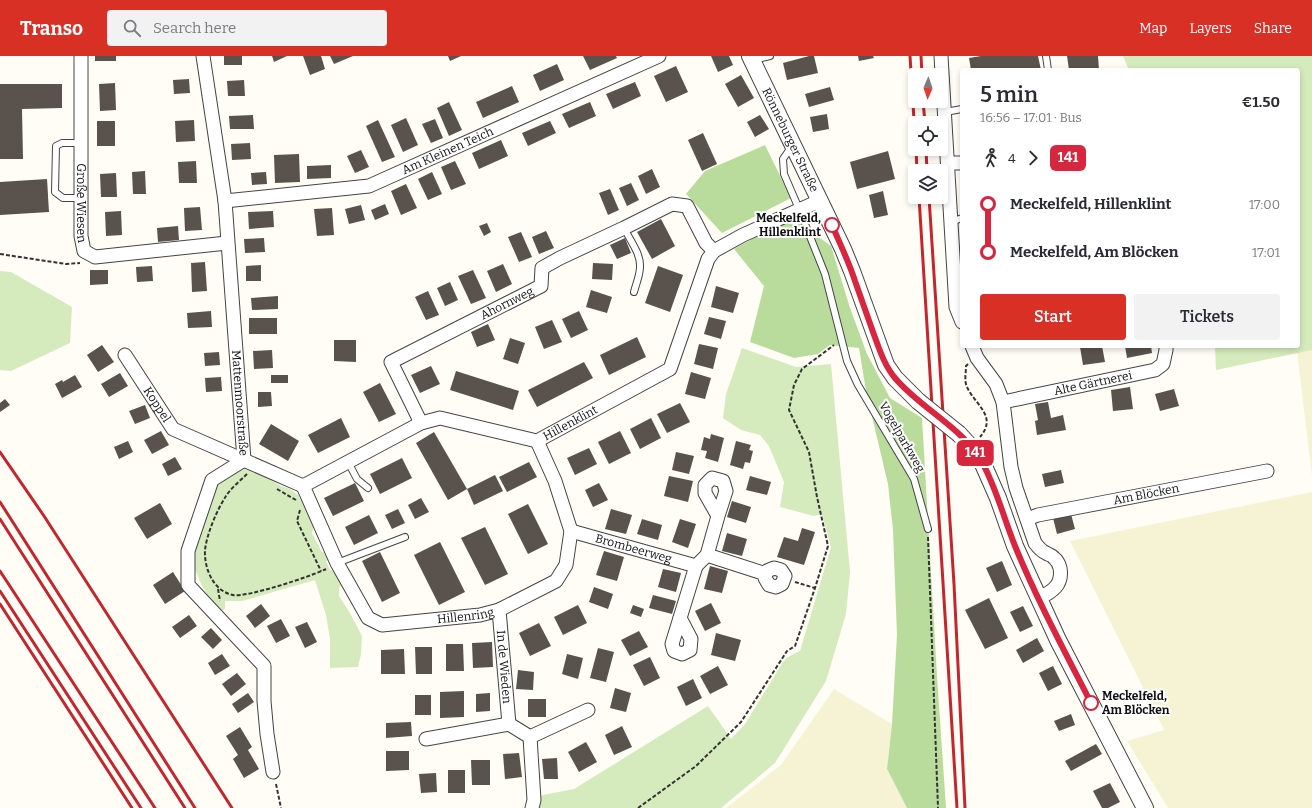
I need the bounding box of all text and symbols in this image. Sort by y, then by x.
search box [107,10,387,46]
text: Transo [20,17,83,40]
icon: search [121,17,143,39]
text: Search here [153,19,236,37]
text: Map [1139,20,1167,37]
text: Layers [1189,20,1232,37]
text: Share [1254,20,1292,37]
north arrow [908,68,948,108]
map controls [908,68,948,204]
text: 5 min [980,81,1038,108]
street label: Rönneburger Straße [759,85,821,194]
text: €1.50 [1242,93,1280,111]
text: 16:56 – 17:01 · Bus [980,110,1082,125]
button: locate [908,116,948,156]
street label: Am Kleinen Teich [400,124,496,177]
icon: walk [980,147,1002,169]
icon: forward [1022,147,1044,169]
text: 141 [1058,149,1078,166]
text: 4 [1008,151,1016,166]
street label: Große Wiesen [74,163,89,244]
button: layers [908,164,948,204]
text: Meckelfeld, Hillenklint [1010,195,1172,213]
text: 17:00 [1249,197,1280,212]
place label: Meckelfeld, Hillenklint [756,211,821,239]
marker: Meckelfeld, Hillenklint [824,217,840,233]
text: Meckelfeld, Am Blöcken [1010,243,1178,261]
text: 17:01 [1252,245,1280,260]
street label: Ahornweg [478,284,536,323]
button: Start [980,294,1126,340]
button: Tickets [1134,294,1280,340]
street label: Mattenmoorstraße [229,349,251,456]
street label: Alte Gärtnerei [1053,368,1134,398]
street label: Koppel [141,384,174,425]
street label: Vogelparkweg [876,399,928,475]
street label: Hillenklint [541,402,600,443]
line badge: 141 [952,440,998,466]
text: 141 [965,444,985,461]
street label: Am Blöcken [1112,481,1181,507]
street label: Brombeerweg [594,531,674,566]
street label: Hillenring [436,605,496,626]
street label: In de Wieden [494,630,514,704]
place label: Meckelfeld, Am Blöcken [1102,689,1170,717]
marker: Meckelfeld, Am Blöcken [1083,695,1099,711]

